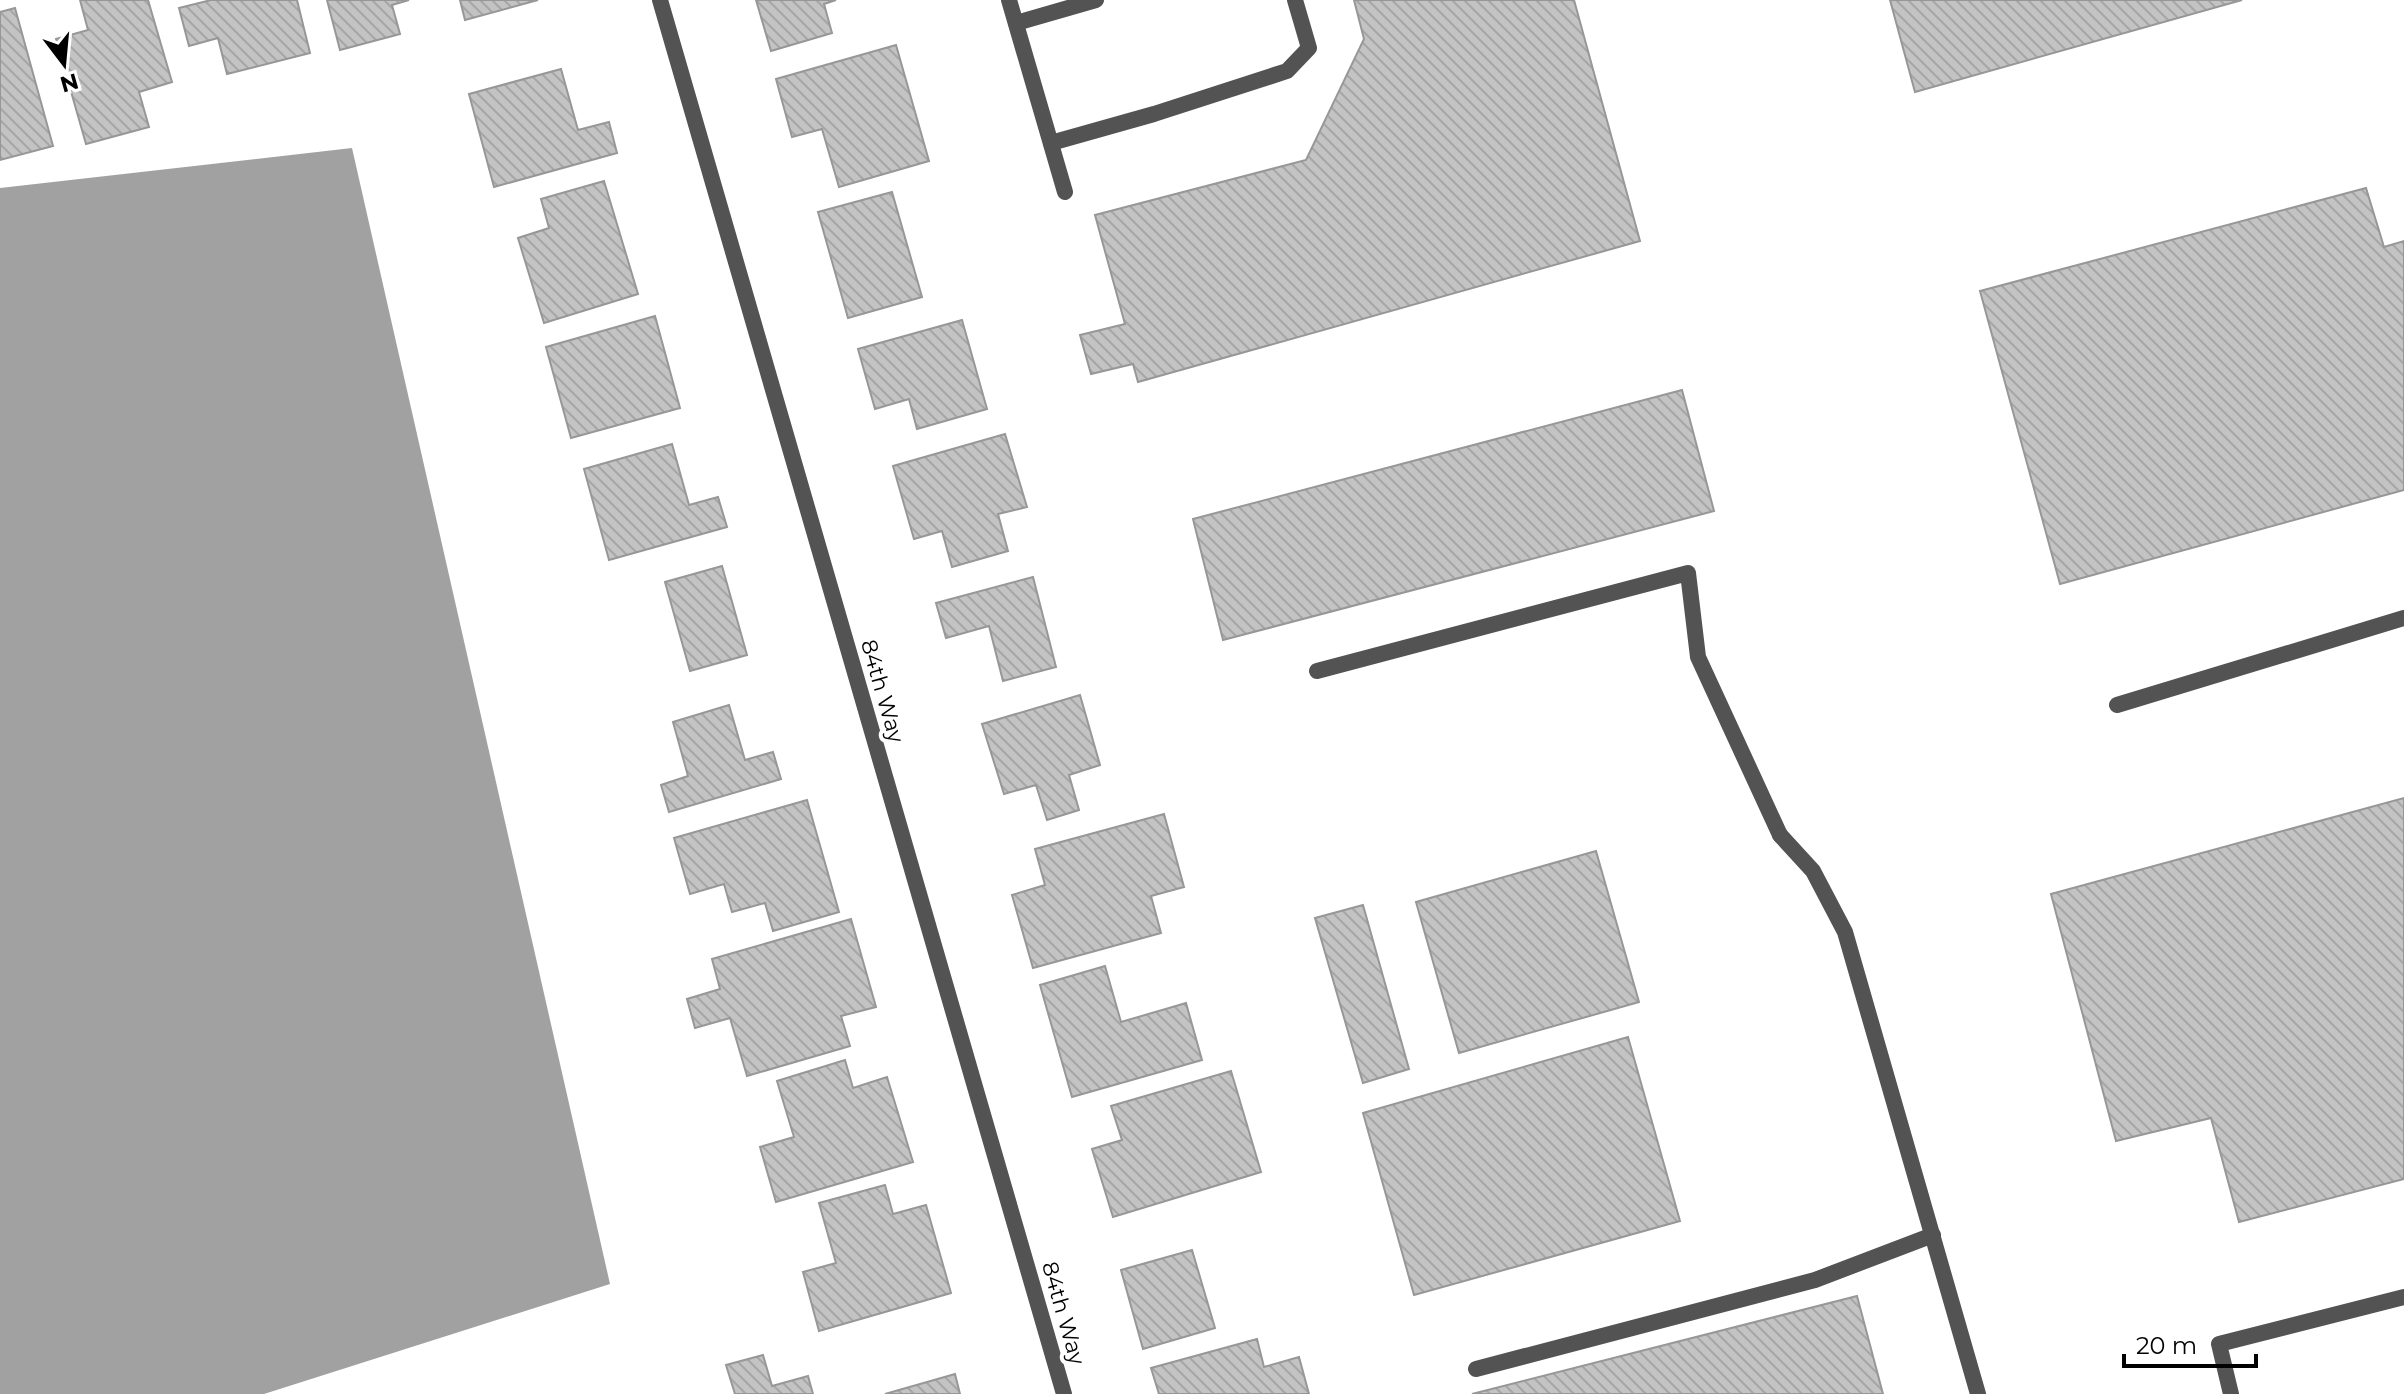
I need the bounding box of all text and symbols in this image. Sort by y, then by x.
north arrow [24,24,104,104]
text: N [57,67,82,98]
street label: 84th Way [855,637,910,746]
street label: 84th Way [1036,1259,1091,1368]
scale bar [2124,1318,2256,1368]
text: 20 m [2136,1331,2197,1360]

